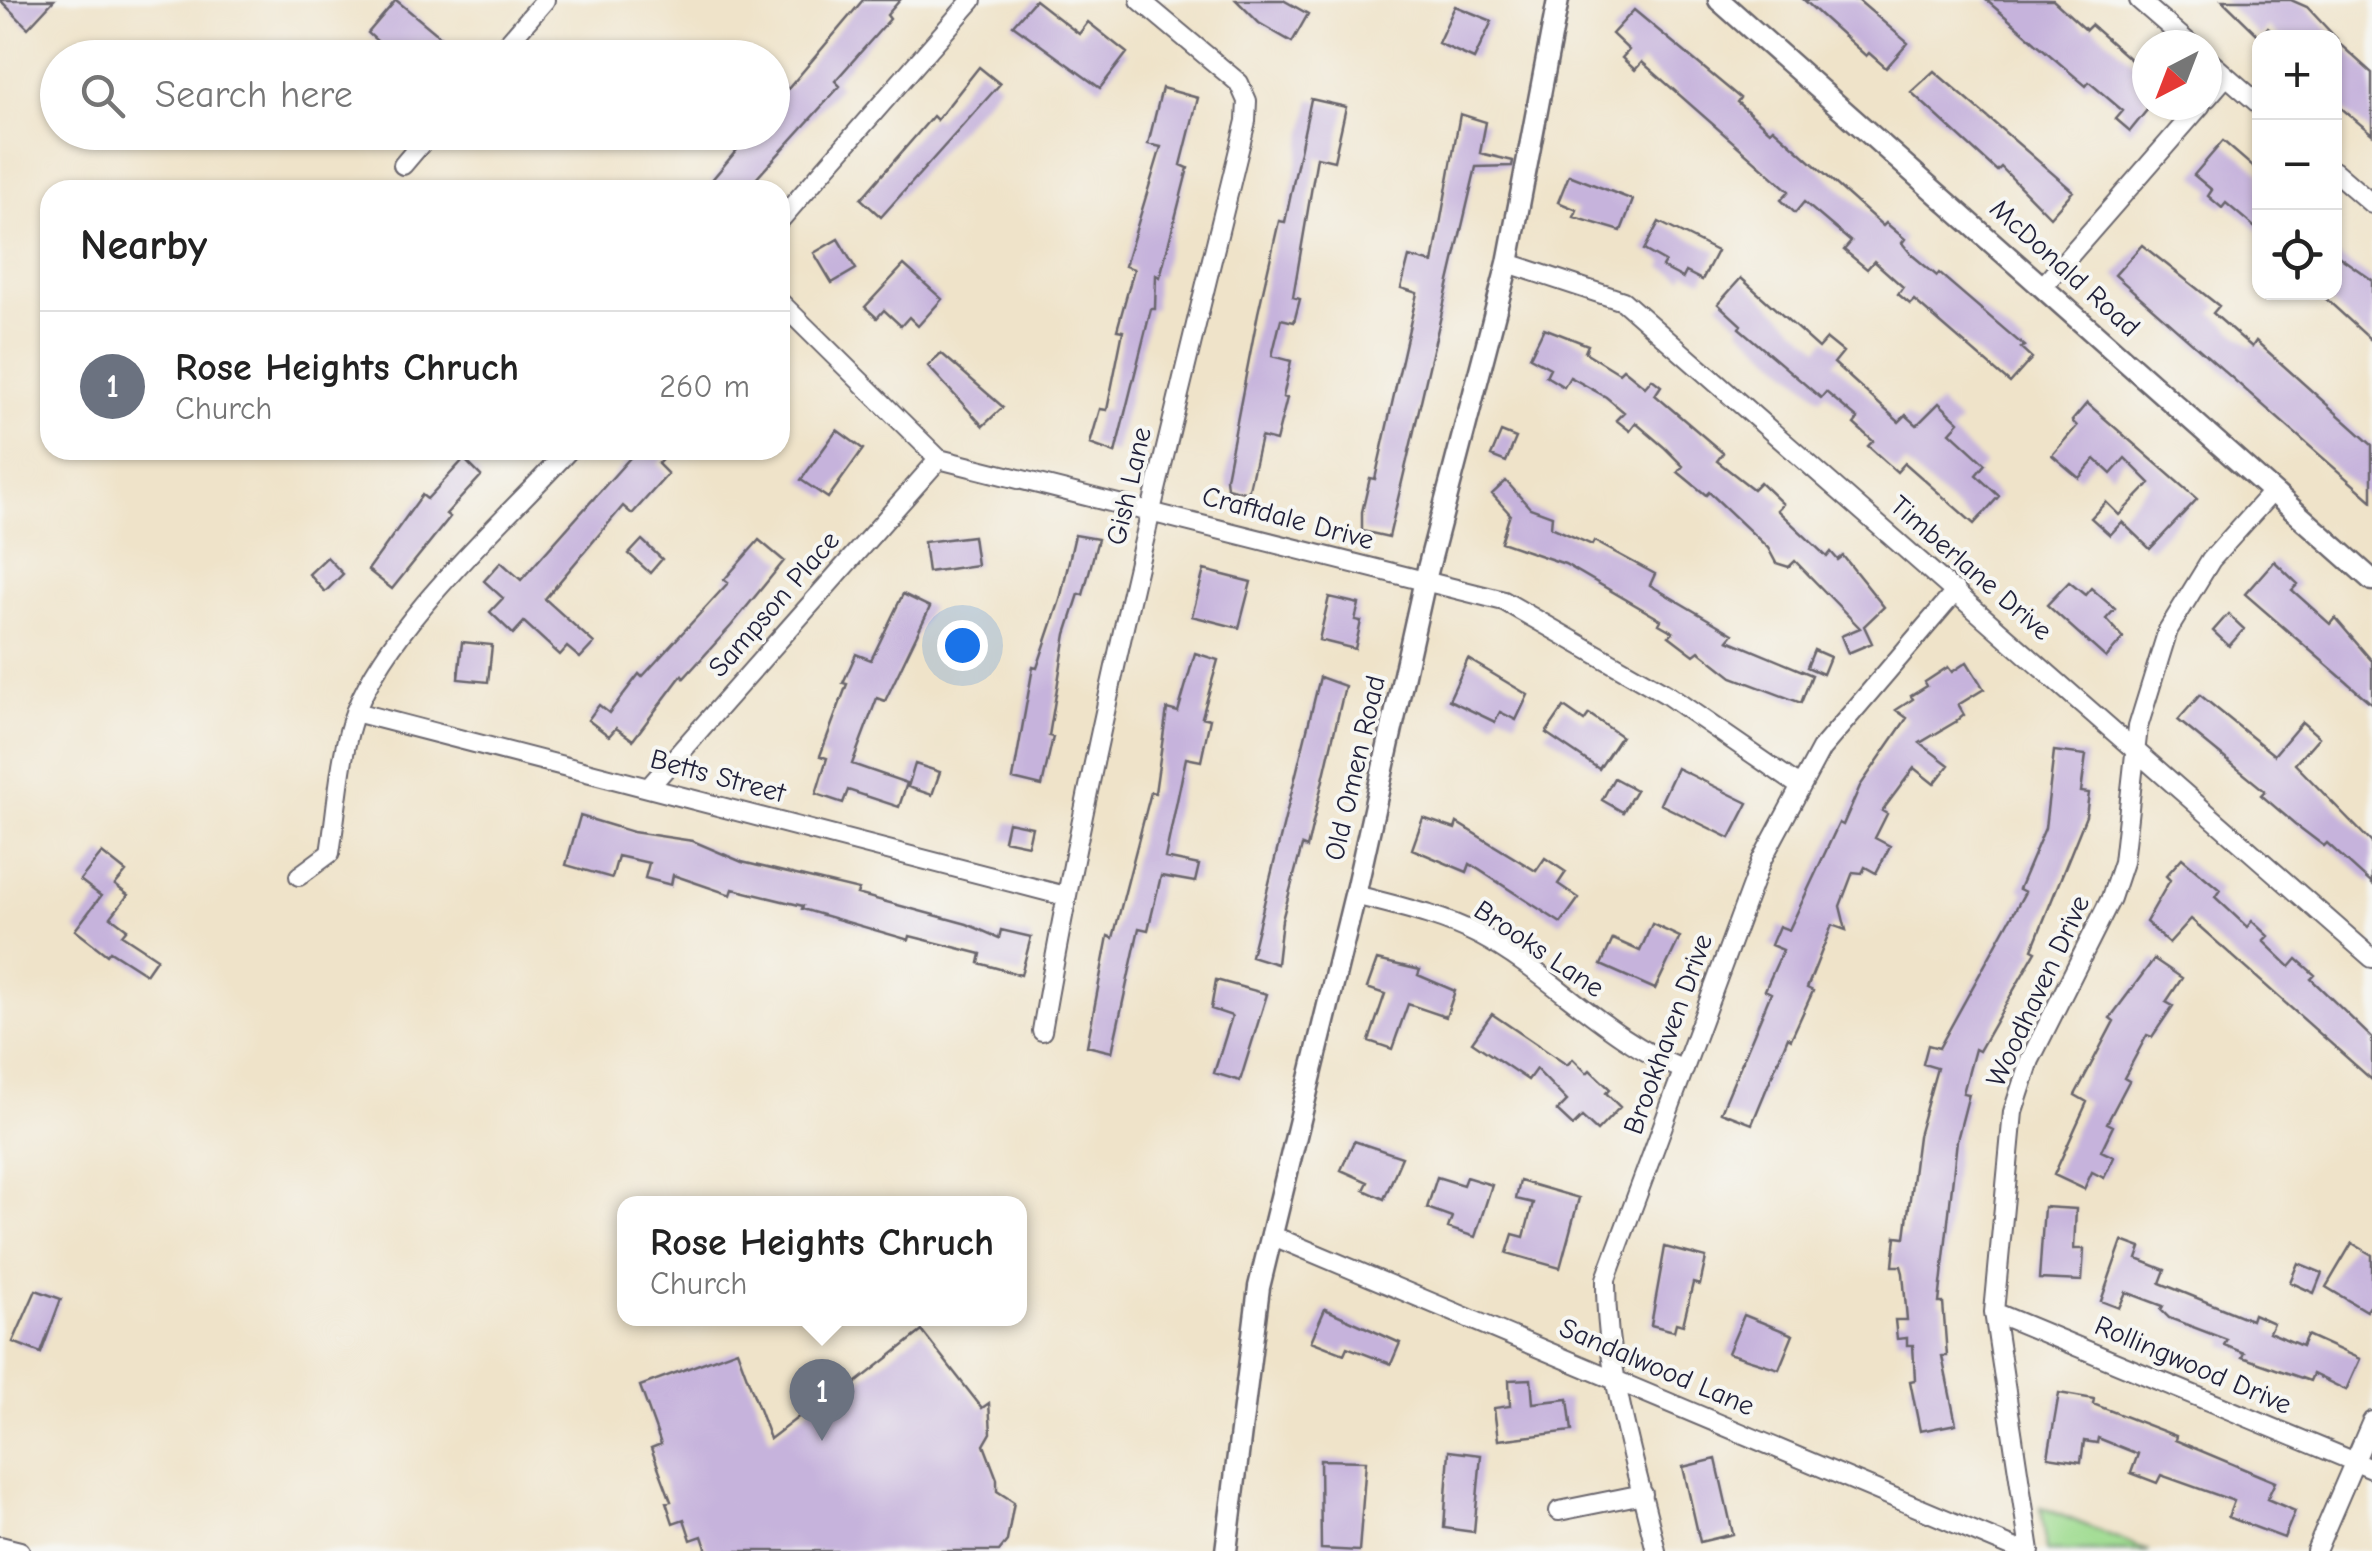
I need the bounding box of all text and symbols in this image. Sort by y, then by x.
north arrow [2132,30,2222,120]
map controls [2252,30,2342,300]
button: + [2252,30,2342,120]
search box [40,40,790,150]
icon: search [75,68,130,123]
text: Search here [155,73,353,117]
button: − [2252,120,2342,210]
street label: McDonald Road [1984,193,2146,343]
button: locate [2252,210,2342,300]
text: Nearby [80,221,207,270]
text: Rose Heights Chruch [175,346,519,390]
text: 1 [106,368,119,405]
text: 260 m [659,368,750,405]
text: Church [175,390,272,427]
street label: Gish Lane [1100,424,1158,548]
street label: Craftdale Drive [1199,480,1377,556]
street label: Timberlane Drive [1884,489,2058,647]
street label: Sampson Place [702,525,846,683]
your location [937,620,988,671]
street label: Old Omen Road [1318,672,1392,864]
street label: Betts Street [647,743,790,810]
street label: Woodhaven Drive [1980,890,2096,1092]
street label: Brooks Lane [1468,894,1610,1004]
street label: Brookhaven Drive [1617,929,1719,1139]
popup [617,1196,1027,1326]
text: Rose Heights Chruch [650,1221,994,1265]
text: Church [650,1265,747,1302]
street label: Rollingwood Drive [2090,1309,2296,1421]
street label: Sandalwood Lane [1555,1312,1759,1422]
pin: 1 [790,1358,854,1441]

